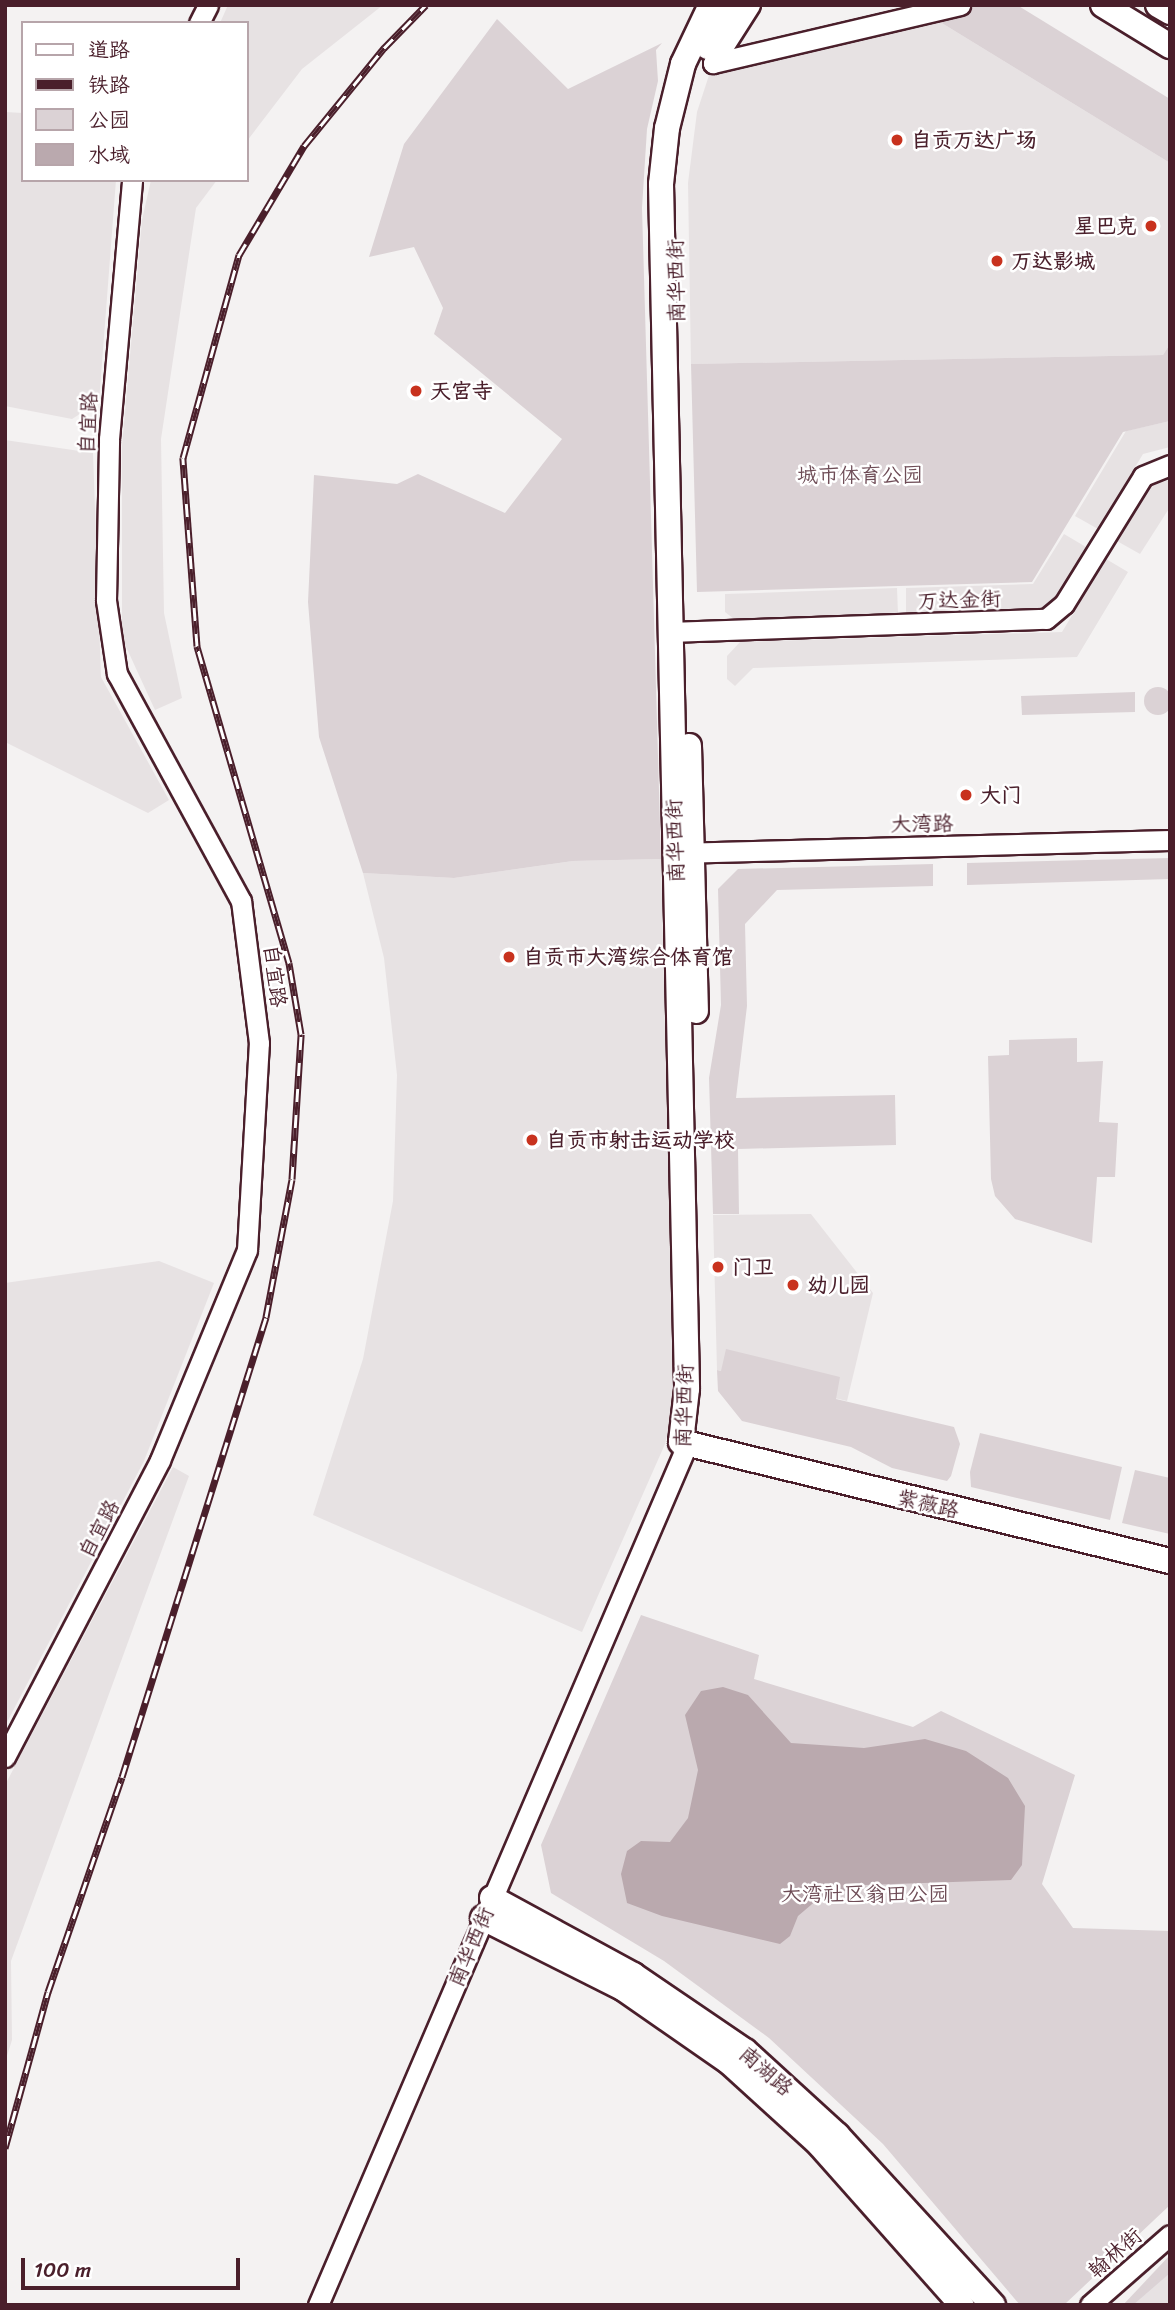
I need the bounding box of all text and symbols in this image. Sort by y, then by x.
legend [21,21,248,182]
text: 道路 [88,31,130,69]
text: 铁路 [88,66,130,104]
text: 公园 [88,101,130,139]
place label: 自贡万达广场 [911,127,1037,153]
marker: 自贡万达广场 [889,132,905,148]
text: 水域 [88,136,130,174]
place label: 星巴克 [1074,213,1137,239]
marker: 星巴克 [1143,218,1159,234]
street label: 南华西街 [663,239,689,323]
place label: 万达影城 [1011,248,1095,274]
marker: 万达影城 [989,253,1005,269]
place label: 天宫寺 [430,378,493,404]
marker: 天宫寺 [408,383,424,399]
street label: 自宜路 [74,391,102,455]
park label: 城市体育公园 [797,462,923,488]
street label: 万达金街 [917,586,1001,614]
place label: 大门 [980,782,1022,808]
marker: 大门 [958,787,974,803]
street label: 南华西街 [661,799,689,883]
street label: 大湾路 [890,811,954,837]
street label: 自宜路 [259,943,291,1009]
place label: 自贡市大湾综合体育馆 [523,944,733,970]
marker: 自贡市大湾综合体育馆 [501,949,517,965]
place label: 自贡市射击运动学校 [546,1127,735,1153]
marker: 自贡市射击运动学校 [524,1132,540,1148]
place label: 门卫 [732,1254,774,1280]
marker: 门卫 [710,1259,726,1275]
place label: 幼儿园 [807,1272,870,1298]
marker: 幼儿园 [785,1277,801,1293]
street label: 南华西街 [670,1364,698,1448]
street label: 紫薇路 [894,1485,962,1523]
street label: 自宜路 [73,1495,125,1563]
park label: 大湾社区翁田公园 [781,1881,949,1907]
street label: 南华西街 [443,1903,499,1991]
street label: 南湖路 [734,2041,798,2101]
street label: 翰林街 [1083,2223,1147,2283]
scale bar [24,2244,243,2288]
text: 100 m [34,2251,91,2289]

